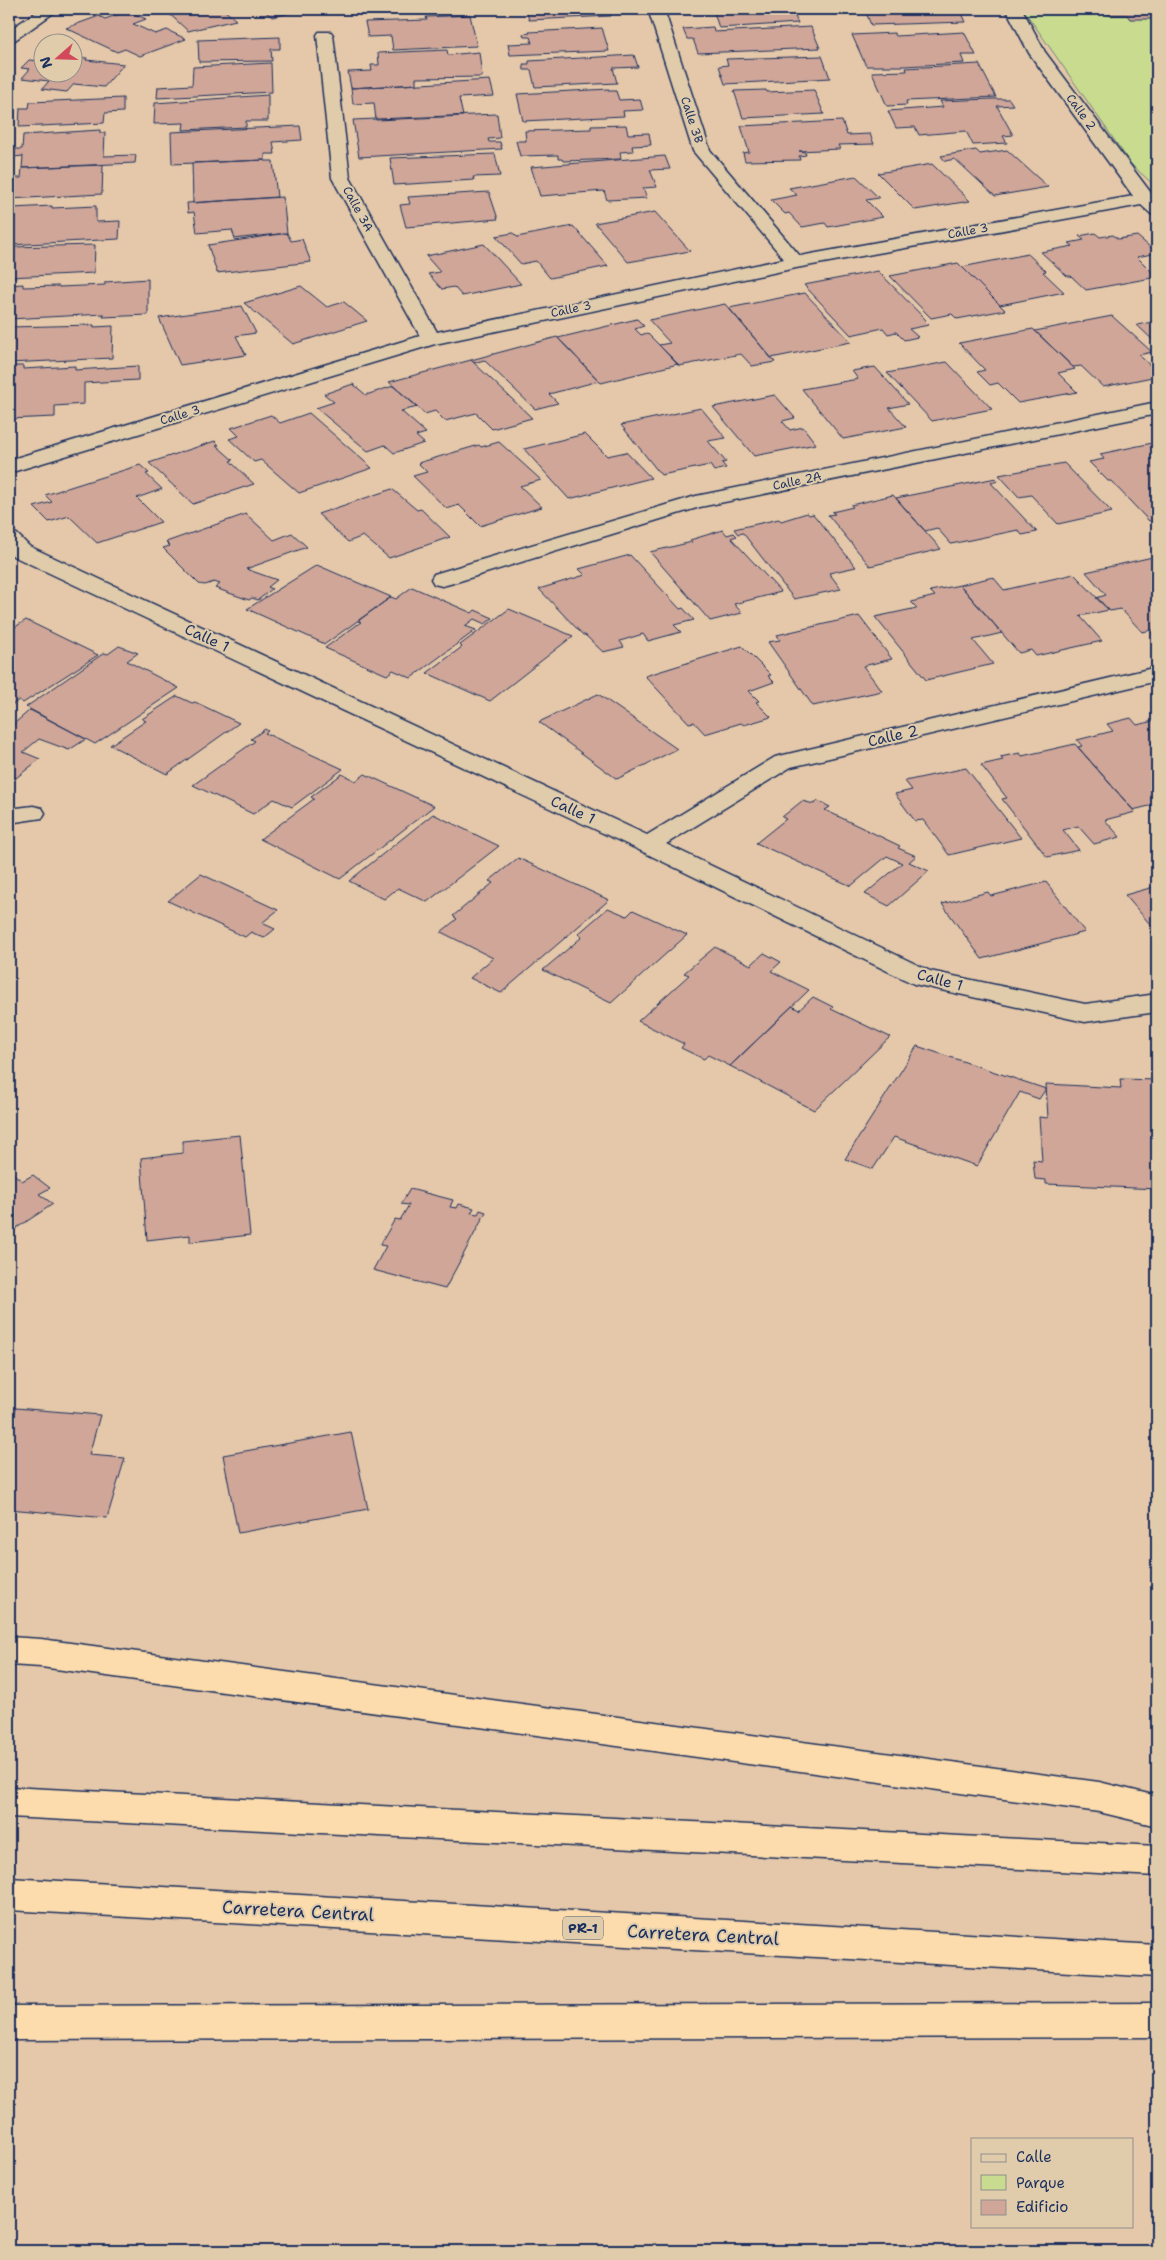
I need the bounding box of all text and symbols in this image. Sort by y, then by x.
north arrow [32,32,82,82]
text: N [35,54,56,71]
street label: Calle 2 [1062,91,1100,133]
street label: Calle 3B [677,95,707,145]
street label: Calle 3A [339,183,377,235]
street label: Calle 3 [946,220,990,242]
street label: Calle 3 [549,297,593,321]
street label: Calle 3 [158,401,202,429]
street label: Calle 2A [771,468,823,494]
street label: Calle 1 [181,619,233,657]
street label: Calle 2 [866,720,920,752]
street label: Calle 1 [547,791,599,829]
street label: Calle 1 [915,964,965,996]
street label: Carretera Central [221,1895,375,1927]
road number: PR-1 [563,1916,603,1940]
street label: Carretera Central [626,1919,780,1951]
legend [971,2138,1134,2228]
text: Calle [1016,2147,1052,2167]
text: Parque [1016,2173,1065,2193]
text: Edificio [1016,2197,1068,2217]

